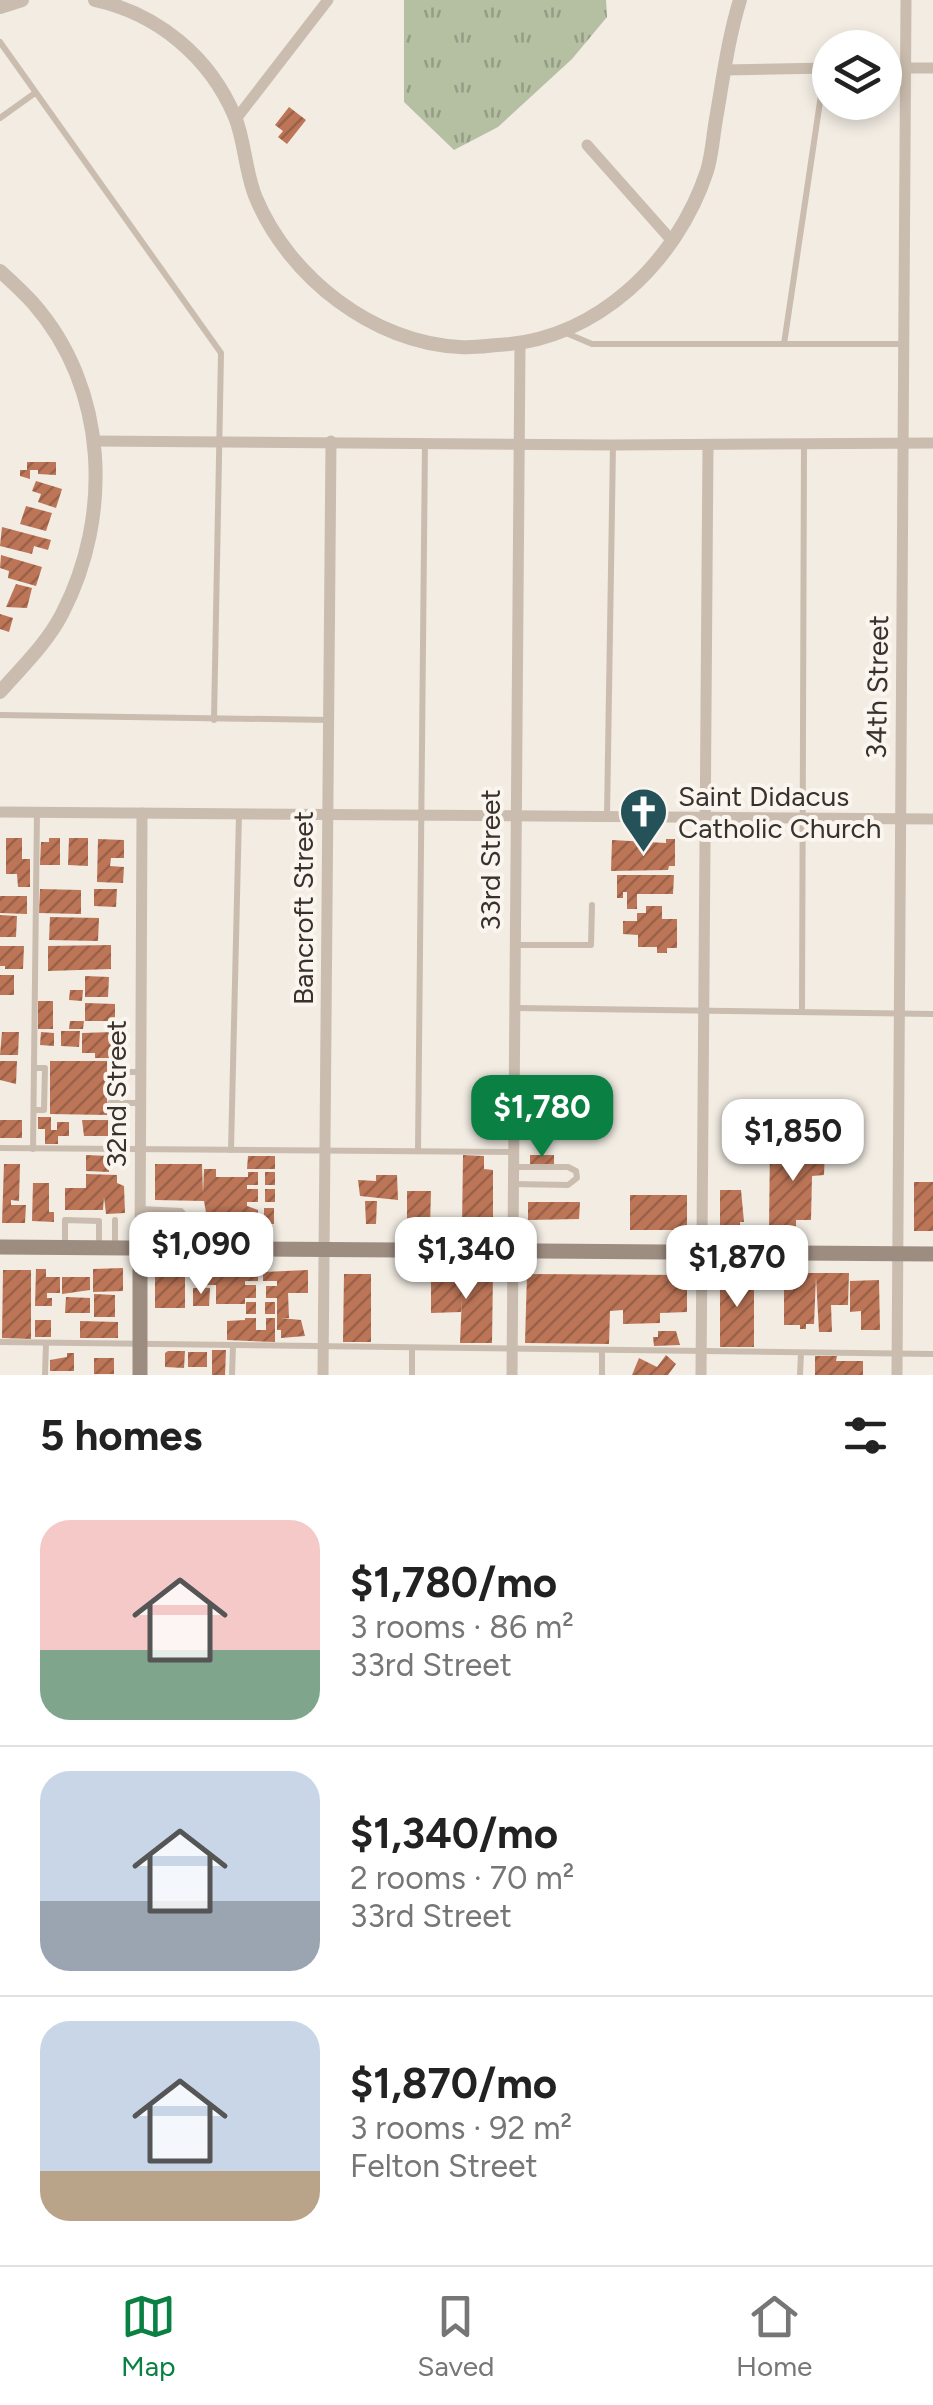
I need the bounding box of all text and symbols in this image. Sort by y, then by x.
map controls [812,30,902,120]
button: layers [812,30,902,120]
street label: 34th Street [859,615,895,759]
place label: Saint Didacus Catholic Church [678,779,881,845]
church icon: Saint Didacus Catholic Church [617,786,669,854]
street label: 33rd Street [473,789,507,931]
street label: Bancroft Street [286,811,320,1005]
street label: 32nd Street [99,1020,133,1168]
pin: $1,780 [461,1075,623,1160]
text: $1,780 [493,1088,591,1126]
pin: $1,850 [712,1099,874,1184]
text: $1,850 [744,1112,842,1150]
pin: $1,090 [120,1212,282,1297]
pin: $1,340 [385,1217,547,1302]
text: $1,090 [151,1225,251,1263]
pin: $1,870 [656,1225,818,1310]
text: $1,340 [417,1230,515,1268]
text: $1,870 [688,1238,786,1276]
icon: filters [838,1408,893,1463]
text: 5 homes [40,1410,202,1461]
text: $1,780/mo [350,1557,557,1608]
icon: home [120,1560,240,1680]
text: 3 rooms · 86 m² [350,1608,574,1646]
text: 33rd Street [350,1646,512,1684]
text: $1,340/mo [350,1808,558,1859]
icon: home [120,1811,240,1931]
text: 2 rooms · 70 m² [350,1859,574,1897]
text: 33rd Street [350,1897,512,1935]
text: $1,870/mo [350,2058,557,2109]
icon: home [120,2061,240,2181]
text: 3 rooms · 92 m² [350,2109,572,2147]
text: Felton Street [350,2147,538,2185]
tab: Map [121,2289,176,2383]
tab: Saved [417,2289,494,2383]
tab: Home [736,2289,812,2383]

